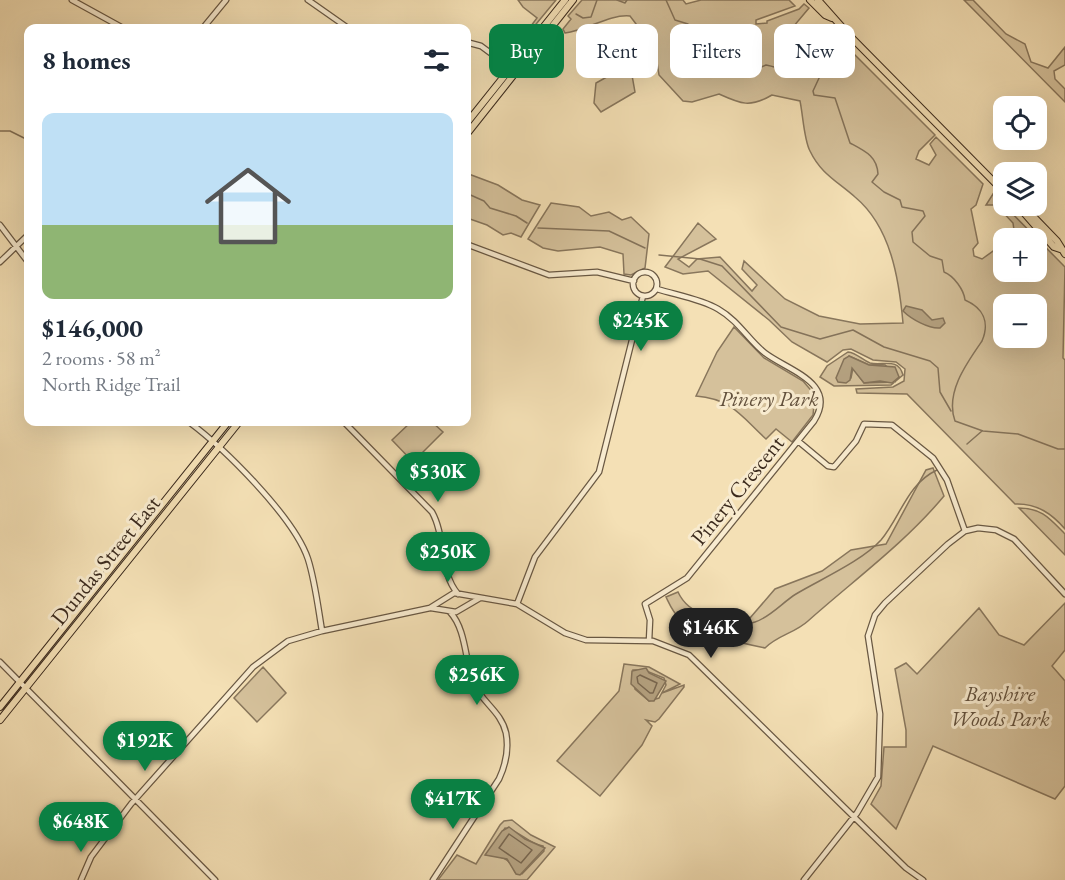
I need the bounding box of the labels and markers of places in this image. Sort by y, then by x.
pin: $245K [599,301,683,352]
pin: $530K [396,452,480,503]
pin: $250K [406,532,490,583]
pin: $146K [669,608,753,659]
pin: $256K [435,655,519,706]
pin: $192K [103,721,187,772]
pin: $417K [411,779,495,830]
pin: $648K [39,802,123,853]

